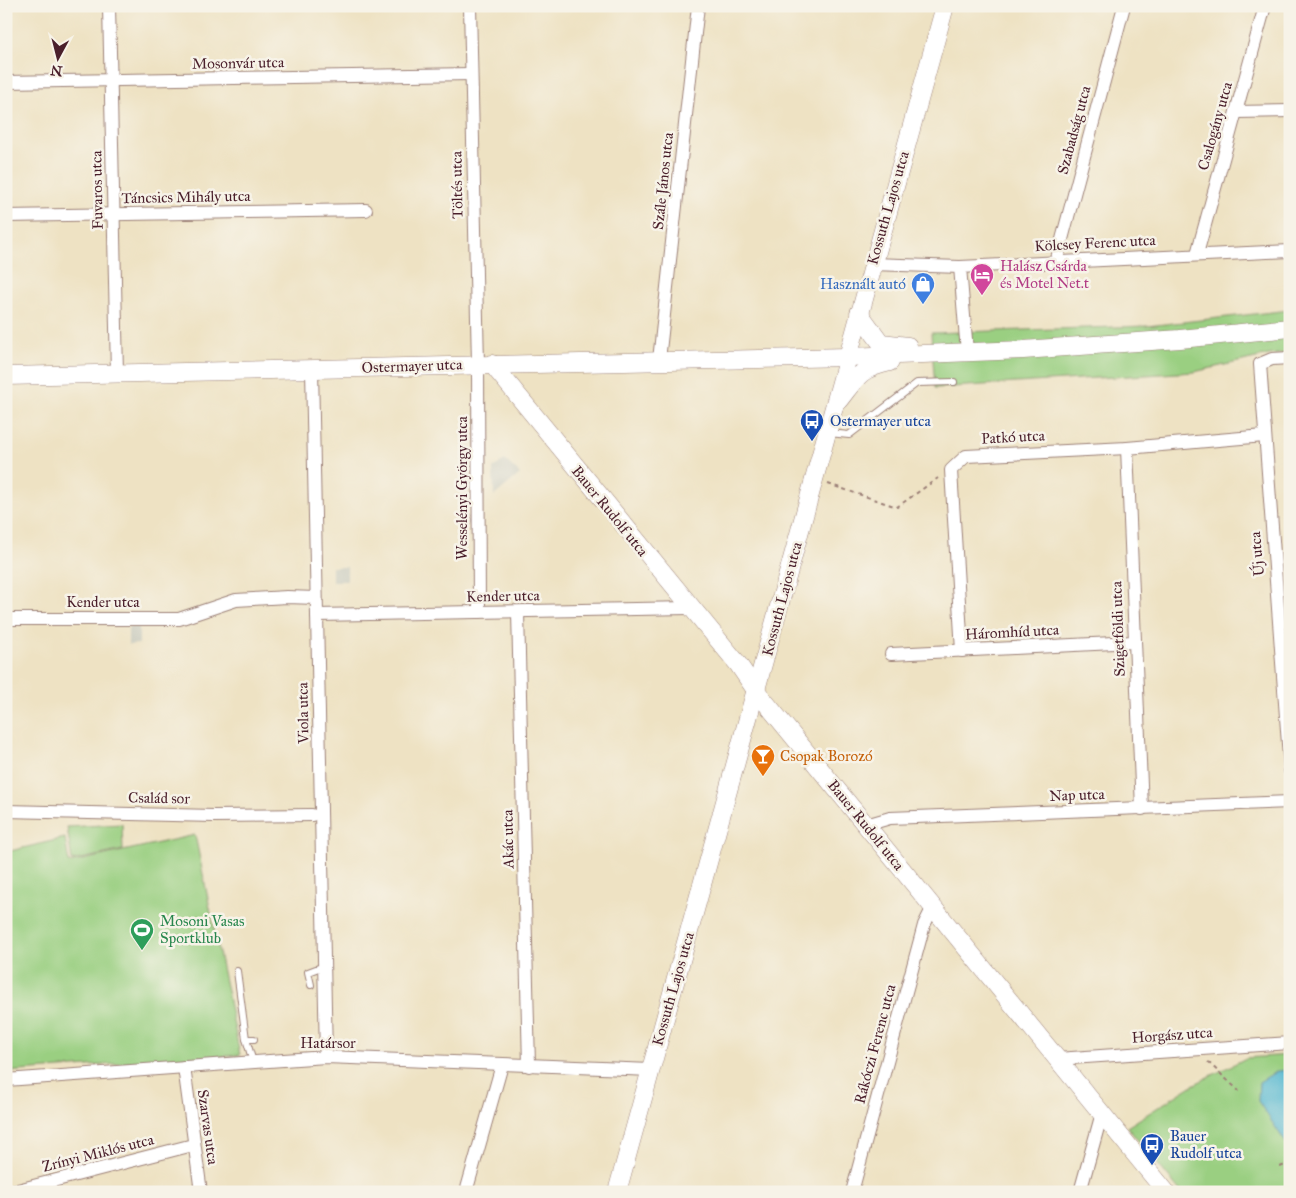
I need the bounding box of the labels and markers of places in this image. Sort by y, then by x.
place label: Halász Csárda és Motel Net.t [1000,257,1090,292]
hotel icon: Halász Csárda és Motel Net.t [969,262,995,296]
shop icon: Használt autó [910,271,936,305]
place label: Használt autó [820,275,906,293]
bus stop icon: Ostermayer utca [799,408,825,442]
place label: Ostermayer utca [830,412,931,430]
bar icon: Csopak Borozó [750,743,776,777]
place label: Csopak Borozó [780,747,873,765]
place label: Mosoni Vasas Sportklub [160,912,244,947]
sports icon: Mosoni Vasas Sportklub [129,917,155,951]
place label: Bauer Rudolf utca [1170,1127,1243,1162]
bus stop icon: Bauer Rudolf utca [1139,1132,1165,1166]

